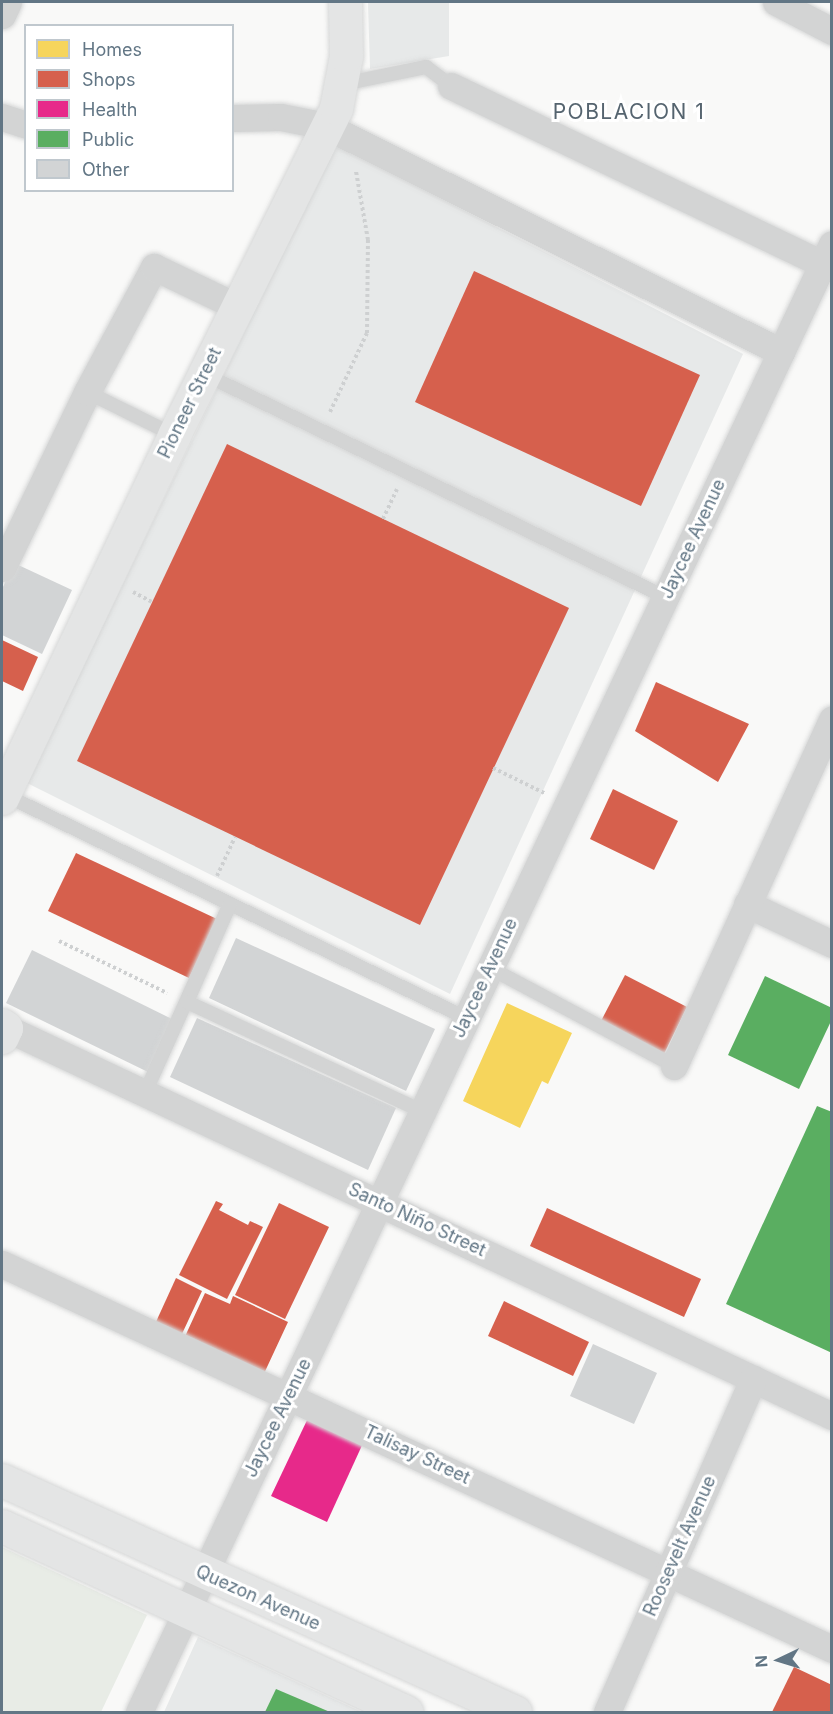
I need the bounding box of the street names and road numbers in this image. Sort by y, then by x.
street label: Pioneer Street [154,344,226,462]
street label: Jaycee Avenue [656,476,730,602]
street label: Jaycee Avenue [448,915,522,1041]
street label: Santo Niño Street [345,1179,489,1261]
street label: Jaycee Avenue [240,1355,316,1481]
street label: Talisay Street [361,1421,473,1489]
street label: Roosevelt Avenue [639,1472,721,1620]
street label: Quezon Avenue [192,1561,324,1635]

